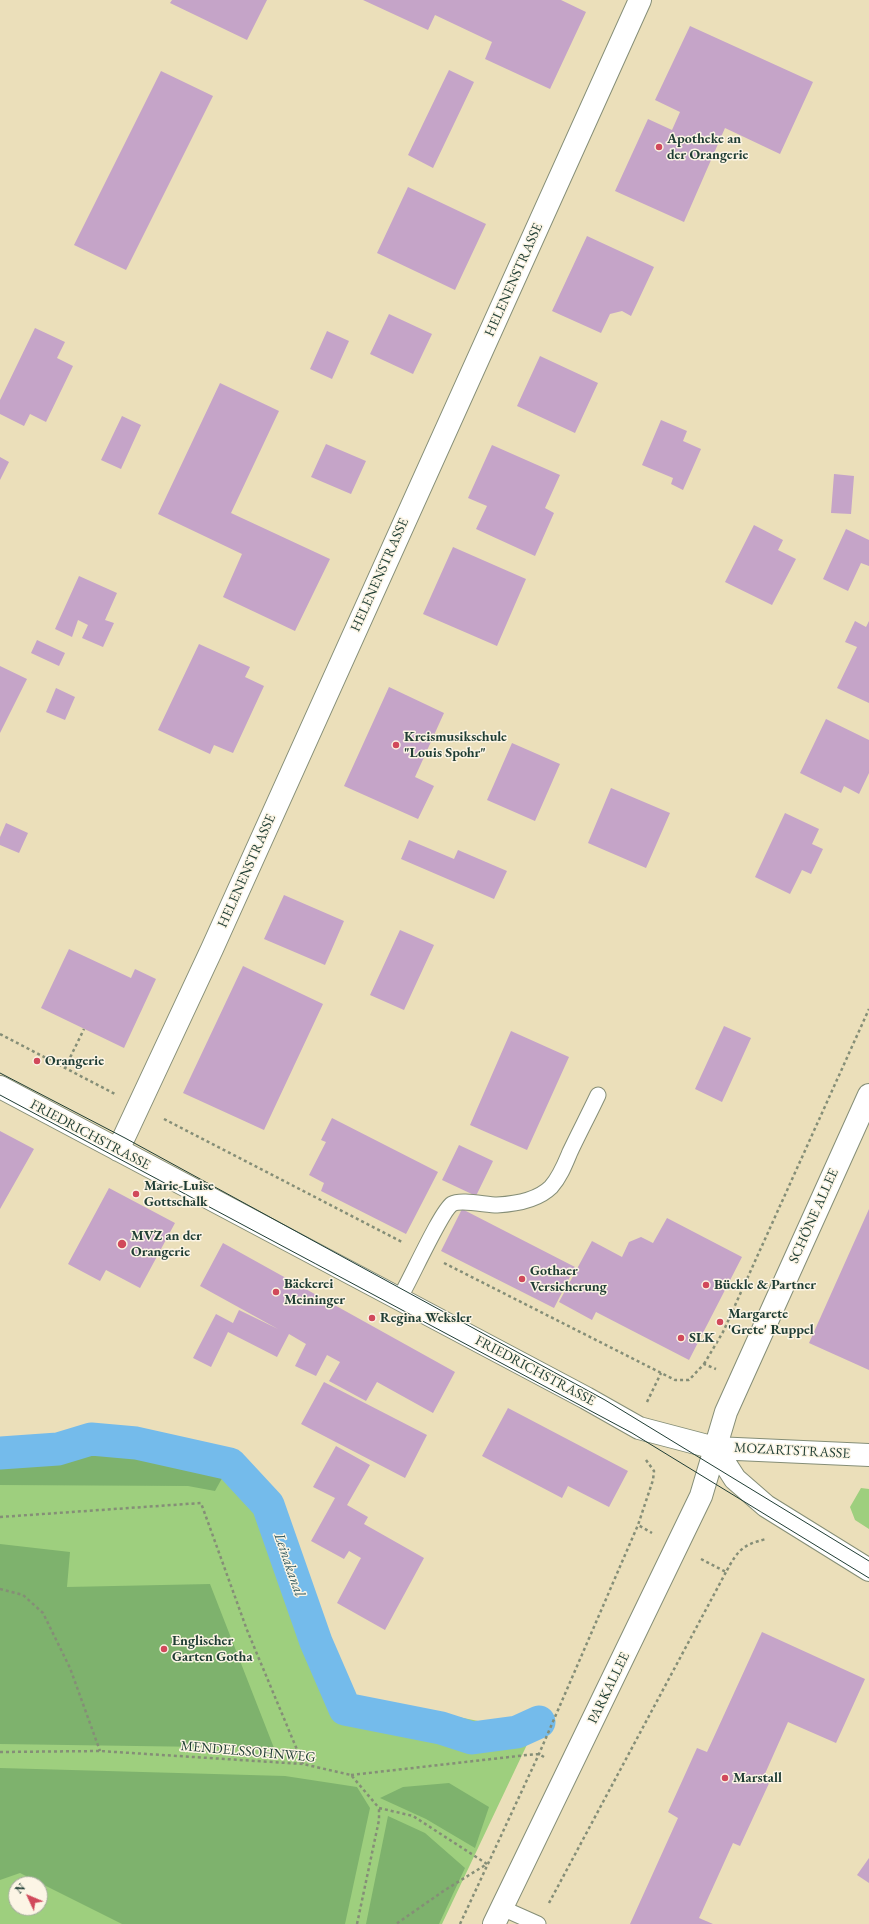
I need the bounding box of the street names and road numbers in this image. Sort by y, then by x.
street label: HELENENSTRASSE [481,221,547,339]
street label: HELENENSTRASSE [347,516,413,634]
street label: HELENENSTRASSE [214,812,280,930]
street label: FRIEDRICHSTRASSE [27,1096,153,1174]
street label: SCHÖNE ALLEE [786,1166,842,1266]
street label: FRIEDRICHSTRASSE [472,1332,598,1410]
street label: MOZARTSTRASSE [733,1440,851,1462]
street label: PARKALLEE [584,1649,634,1727]
street label: MENDELSSOHNWEG [180,1738,316,1766]

